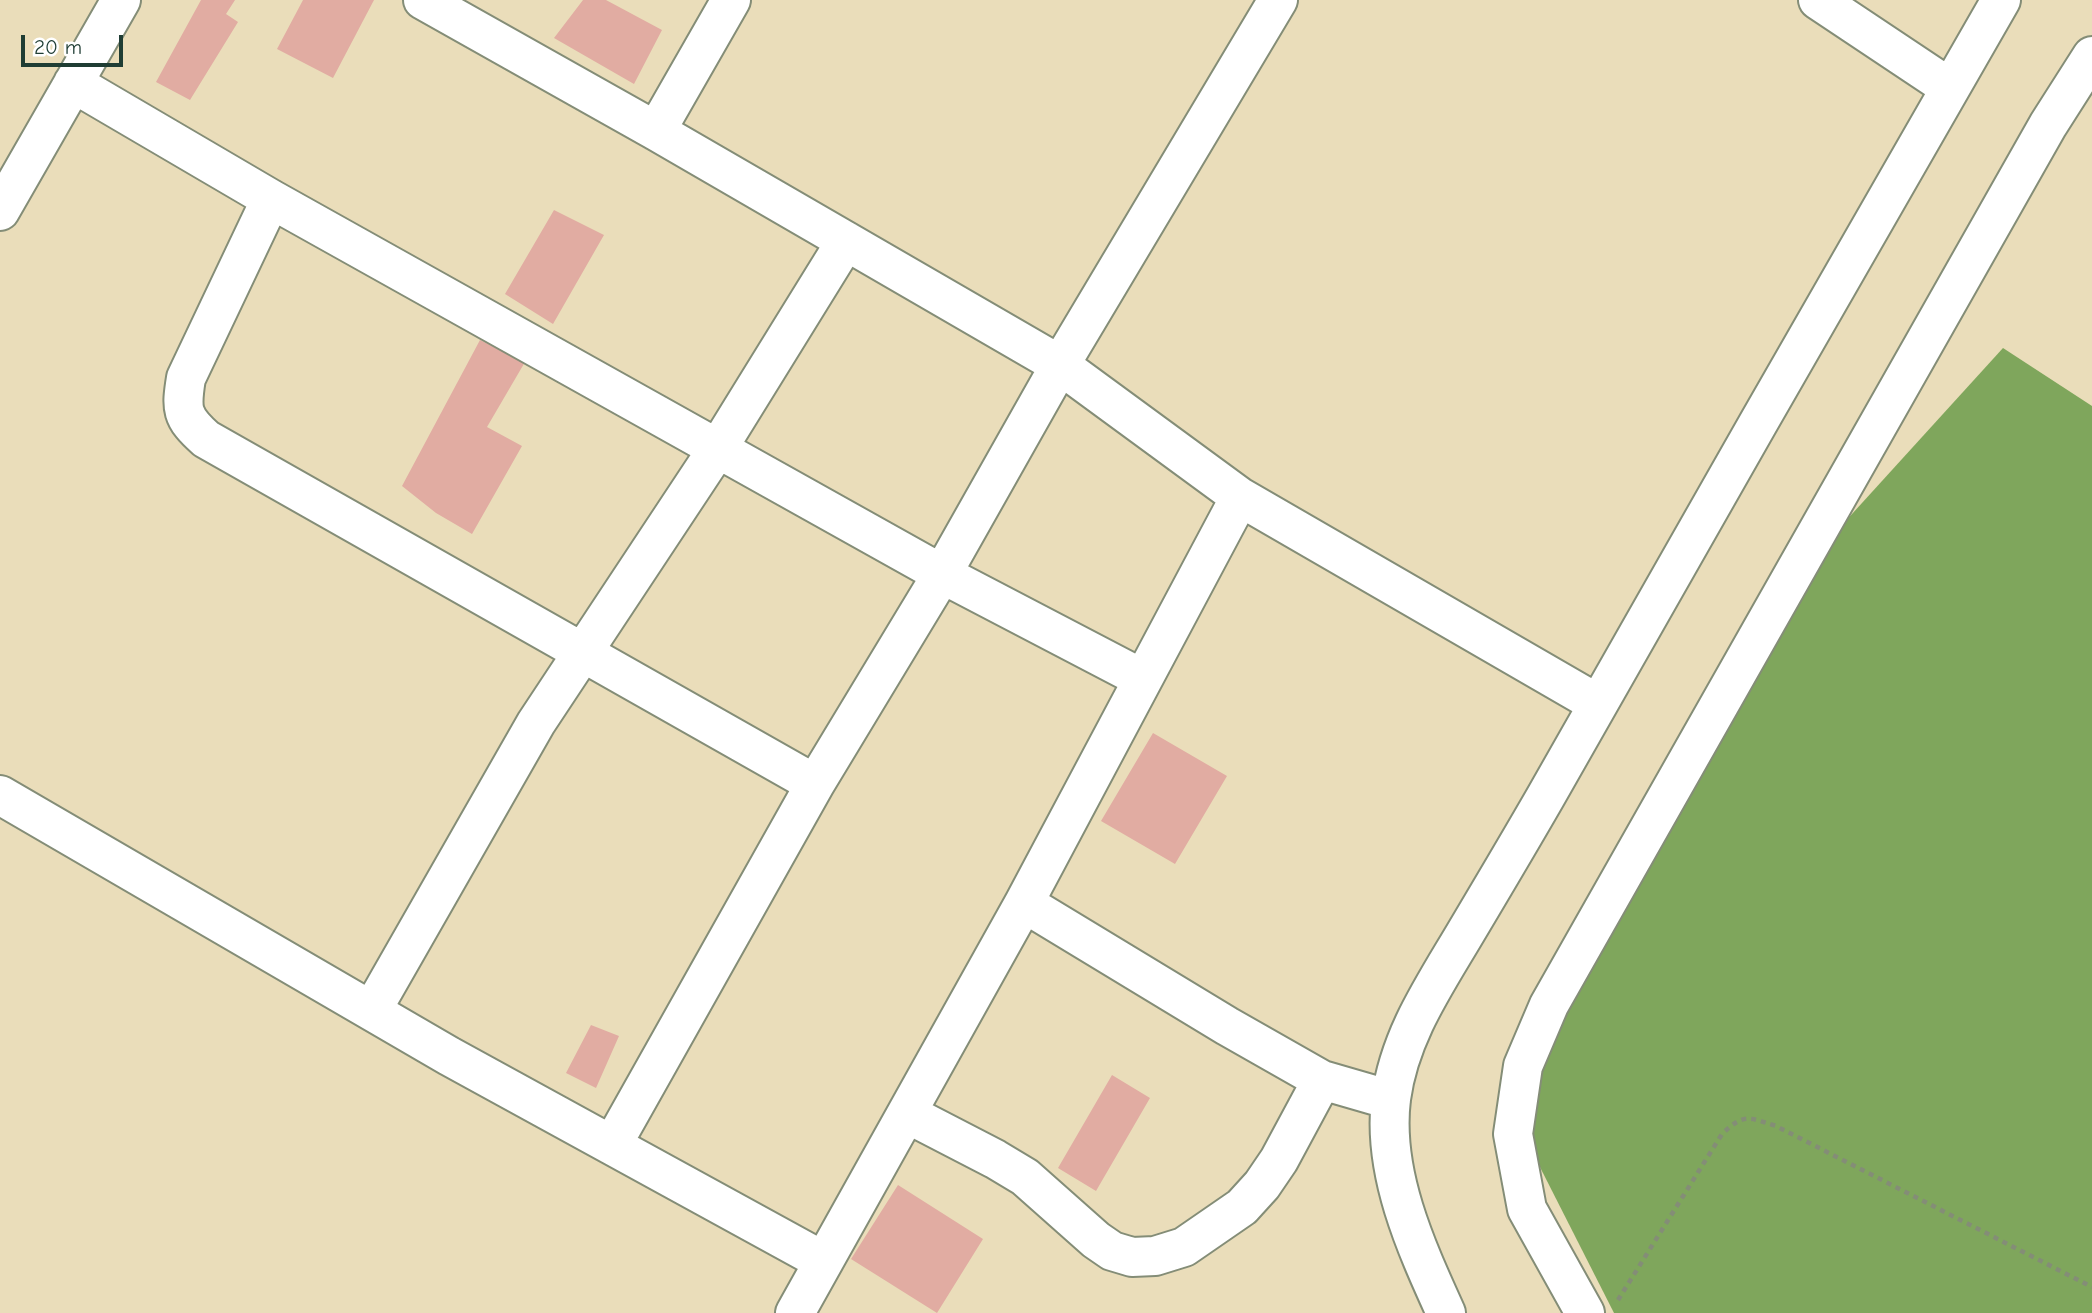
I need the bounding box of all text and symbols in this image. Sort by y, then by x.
scale bar [24,21,126,65]
text: 20 m [34,35,82,59]

